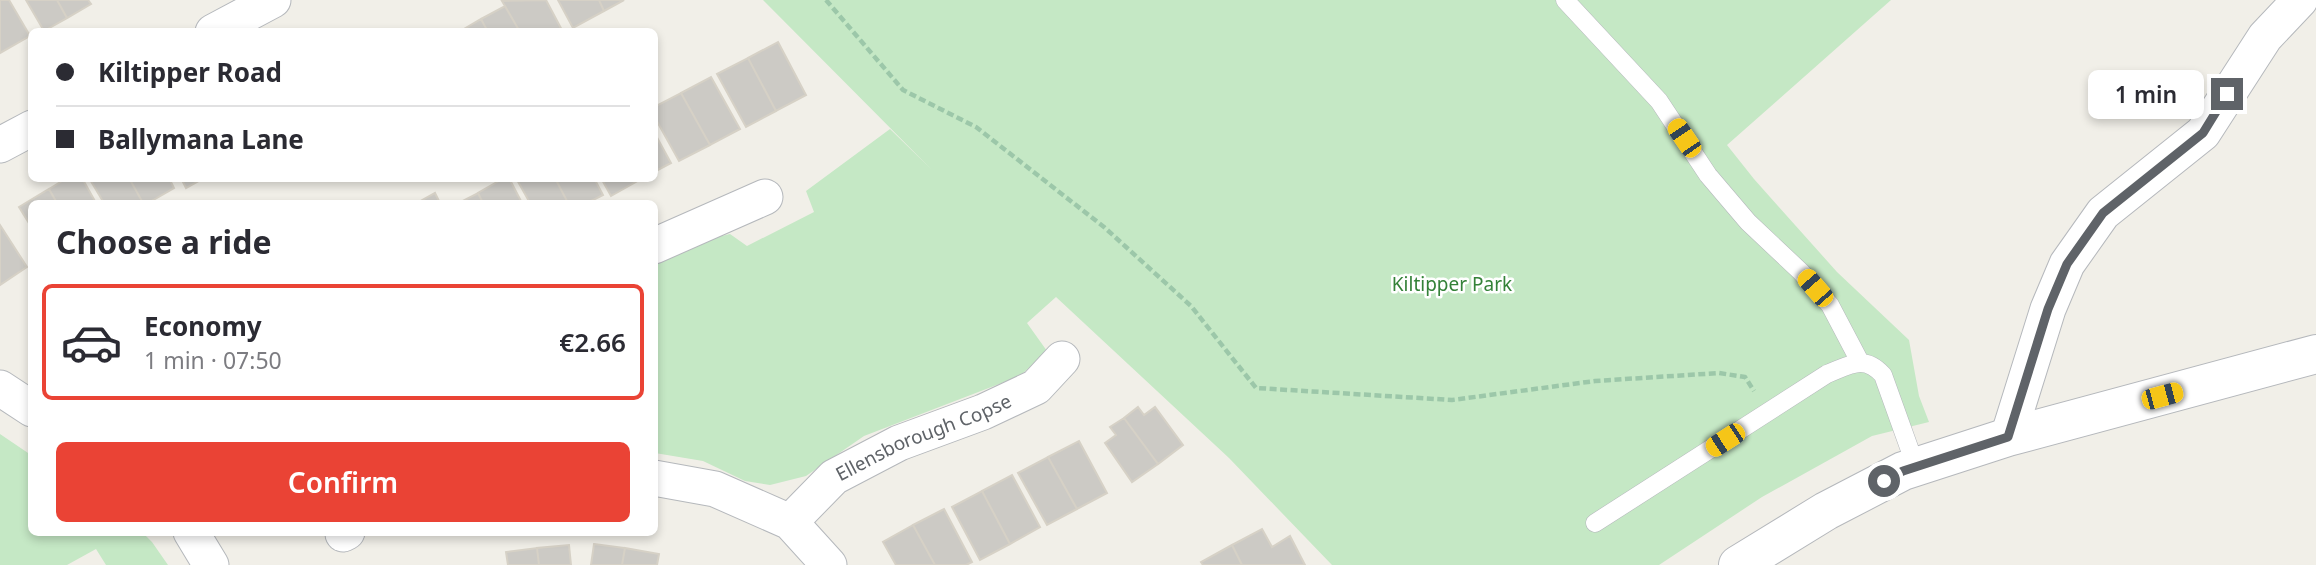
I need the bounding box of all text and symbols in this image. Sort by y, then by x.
text: Kiltipper Road [98,54,282,90]
callout: 1 min [2087,70,2202,119]
text: 1 min [2115,78,2177,110]
route end [2211,78,2243,110]
car [1664,115,1705,161]
text: Ballymana Lane [98,121,304,157]
text: Choose a ride [56,220,272,263]
car [1794,265,1837,311]
park label: Kiltipper Park [1392,271,1512,297]
text: Economy [144,308,262,344]
icon: car [60,311,123,374]
text: €2.66 [559,324,626,360]
text: 1 min · 07:50 [144,344,282,376]
car [2139,380,2186,412]
street label: Ellensborough Copse [831,388,1016,487]
car [1702,420,1749,460]
button: Confirm [56,442,630,522]
route start [1868,465,1900,497]

